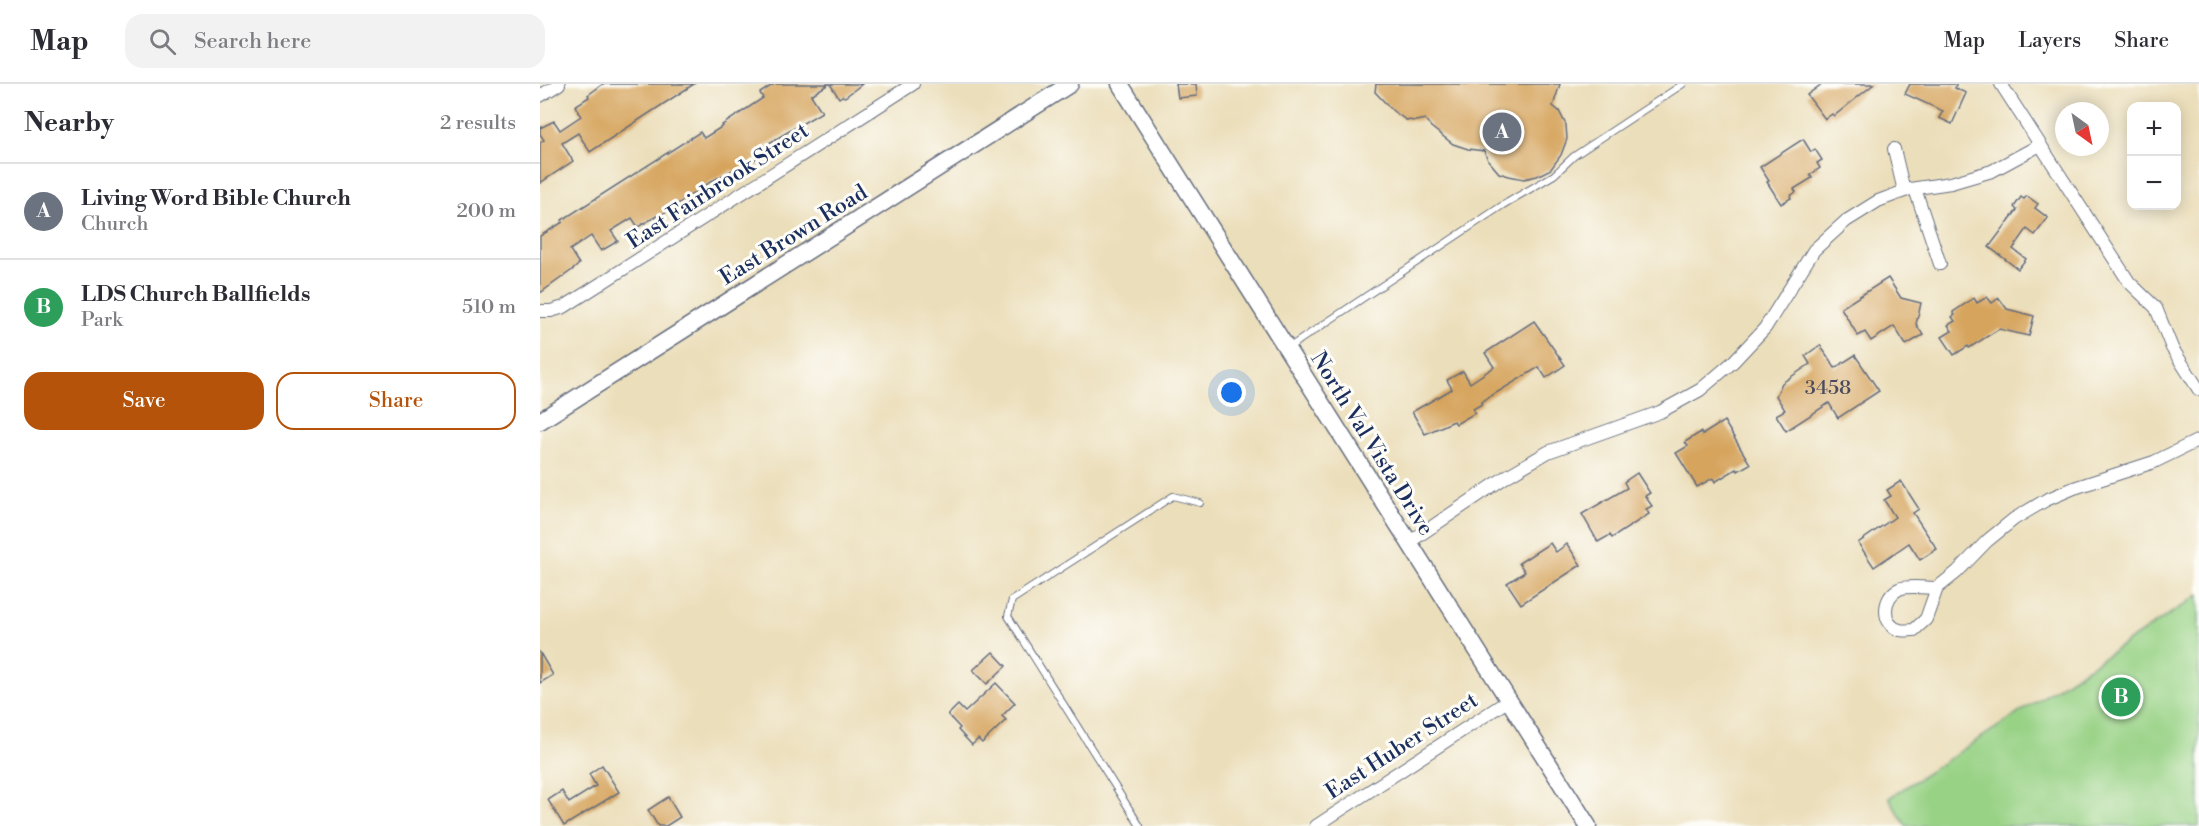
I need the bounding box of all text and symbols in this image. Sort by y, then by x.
search box [125,14,545,68]
text: Map [30,24,89,59]
icon: search [146,25,179,58]
text: Search here [194,28,311,55]
text: Map [1944,28,1985,54]
text: Layers [2018,28,2081,54]
text: Share [2114,28,2169,54]
north arrow [2055,102,2109,156]
map controls [2127,102,2181,210]
button: + [2127,102,2181,156]
text: Nearby [24,107,114,139]
pin: A [1482,110,1522,154]
text: 2 results [440,111,516,136]
street label: East Fairbrook Street [622,117,814,255]
button: − [2127,156,2181,210]
street label: East Brown Road [715,179,873,291]
text: Living Word Bible Church [81,185,351,212]
text: A [36,199,51,224]
text: 200 m [456,199,516,224]
text: Church [81,212,148,237]
text: LDS Church Ballfields [81,281,310,308]
text: B [36,295,51,320]
text: 510 m [462,295,516,320]
text: Park [81,308,123,333]
street label: North Val Vista Drive [1304,347,1439,541]
button: Save [24,372,264,430]
button: Share [276,372,516,430]
house number: 3458 [1805,376,1851,401]
your location [1217,378,1246,407]
pin: B [2102,674,2140,720]
street label: East Huber Street [1321,687,1483,806]

